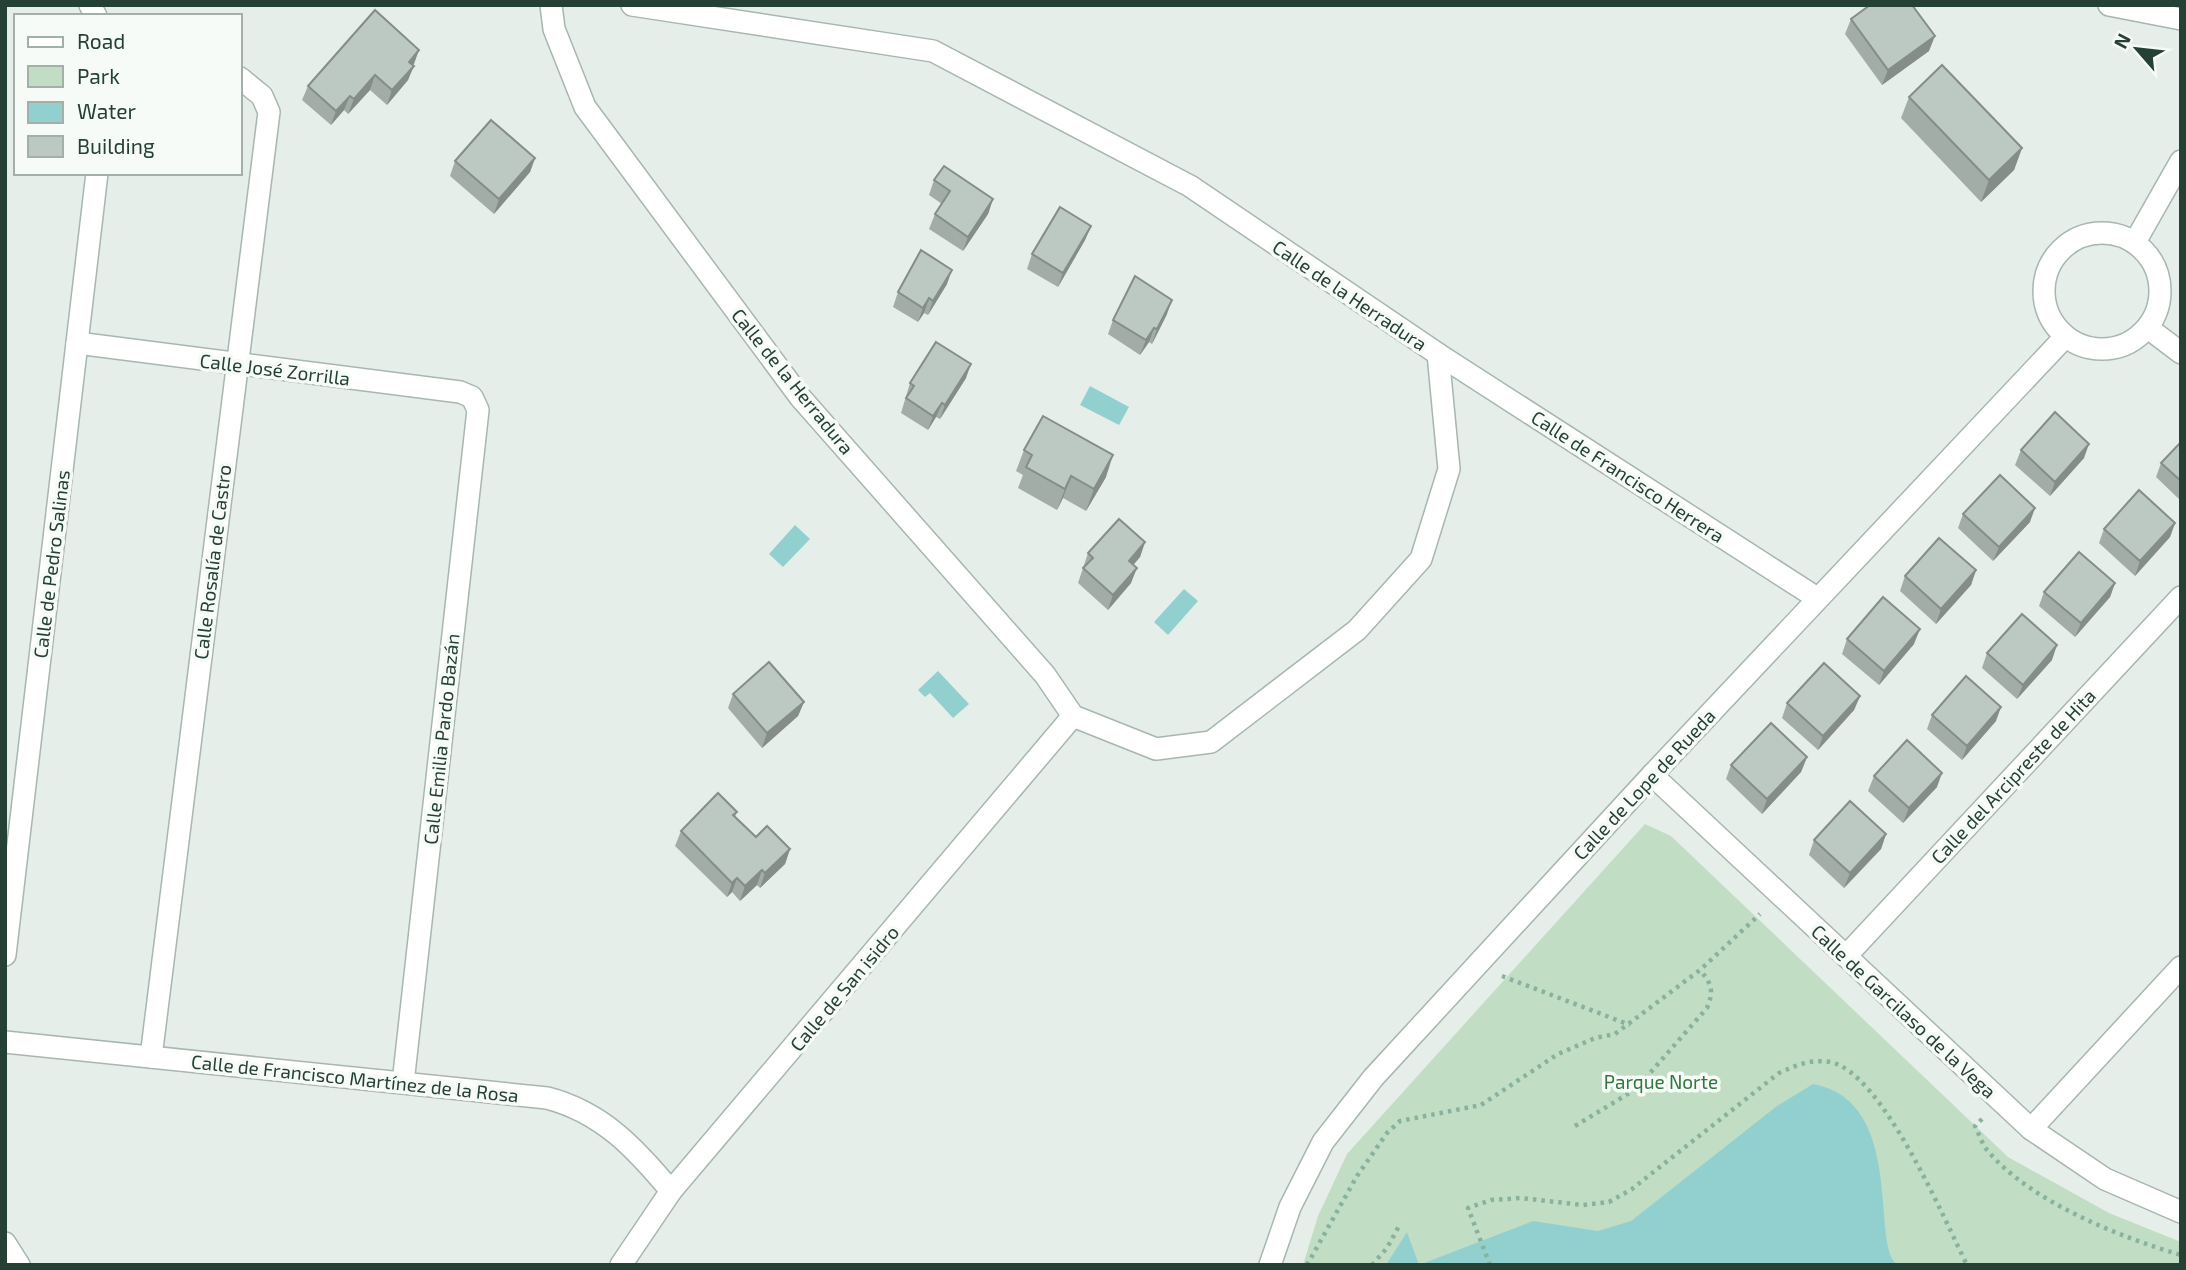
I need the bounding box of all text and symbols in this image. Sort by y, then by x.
legend [14,14,242,175]
north arrow [2102,14,2172,84]
text: Road [77,28,125,53]
text: N [2108,29,2135,52]
text: Park [77,63,120,88]
text: Water [77,98,136,123]
text: Building [77,133,155,158]
street label: Calle de la Herradura [1269,235,1431,355]
street label: Calle de la Herradura [727,303,859,459]
street label: Calle José Zorrilla [199,348,351,390]
street label: Calle de Francisco Herrera [1527,405,1729,547]
street label: Calle Rosalía de Castro [189,463,235,661]
street label: Calle de Pedro Salinas [28,469,74,659]
street label: Calle Emilia Pardo Bazán [418,632,464,846]
street label: Calle del Arcipreste de Hita [1926,684,2100,868]
street label: Calle de Lope de Rueda [1568,704,1720,864]
street label: Calle de Garcilaso de la Vega [1807,919,2001,1103]
street label: Calle de San isidro [785,921,903,1055]
street label: Calle de Francisco Martínez de la Rosa [190,1049,520,1107]
park label: Parque Norte [1604,1070,1718,1093]

